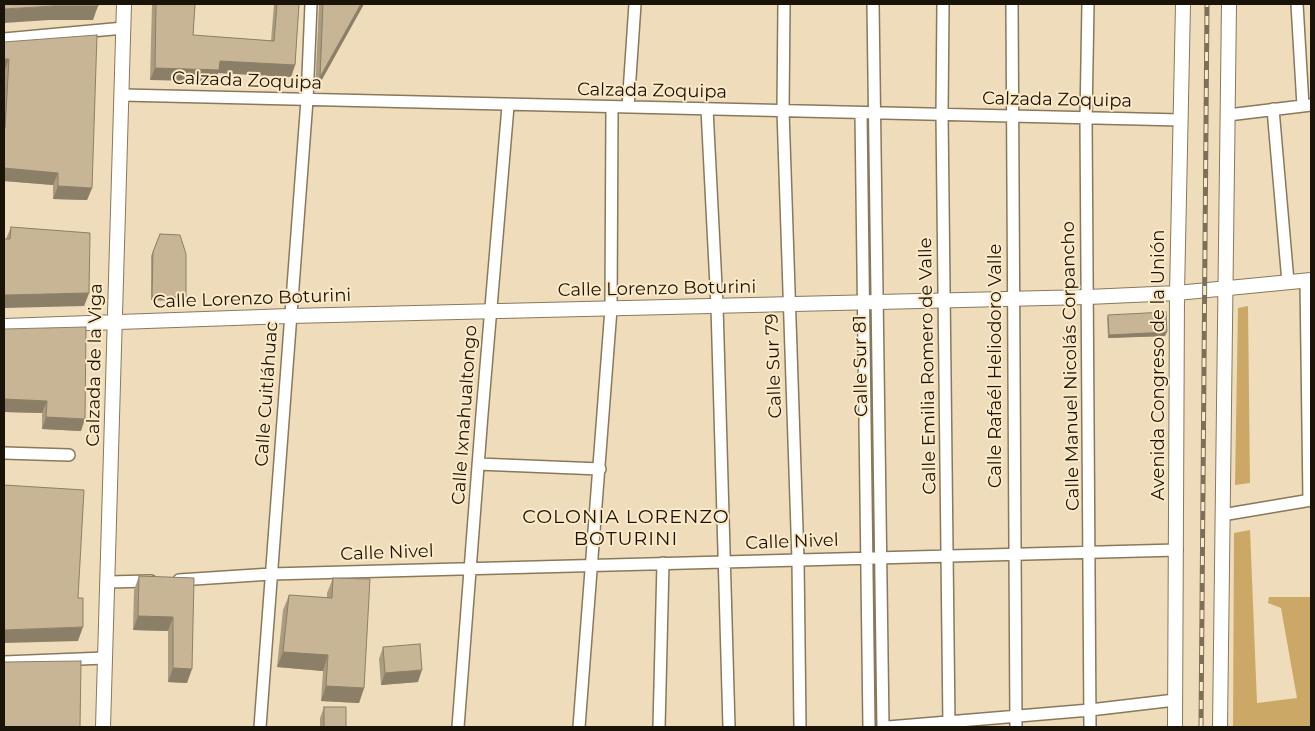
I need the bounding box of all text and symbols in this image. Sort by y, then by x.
street label: Calzada Zoquipa [172,68,322,94]
street label: Calzada Zoquipa [577,79,727,103]
street label: Calzada Zoquipa [982,88,1132,112]
street label: Calle Manuel Nicolás Corpancho [1058,221,1084,511]
street label: Avenida Congreso de la Unión [1148,230,1170,500]
street label: Calle Emilia Romero de Valle [915,237,941,495]
street label: Calle Rafaél Heliodoro Valle [985,244,1007,488]
street label: Calle Lorenzo Boturini [558,276,756,302]
street label: Calzada de la Viga [83,283,107,447]
street label: Calle Lorenzo Boturini [152,285,352,313]
street label: Calle Sur 79 [761,313,787,419]
street label: Calle Sur 81 [849,315,873,417]
street label: Calle Cuitláhuac [251,321,283,467]
street label: Calle Ixnahualtongo [448,324,482,506]
district label: COLONIA LORENZO BOTURINI [520,506,732,550]
street label: Calle Nivel [745,530,839,554]
street label: Calle Nivel [340,541,434,565]

